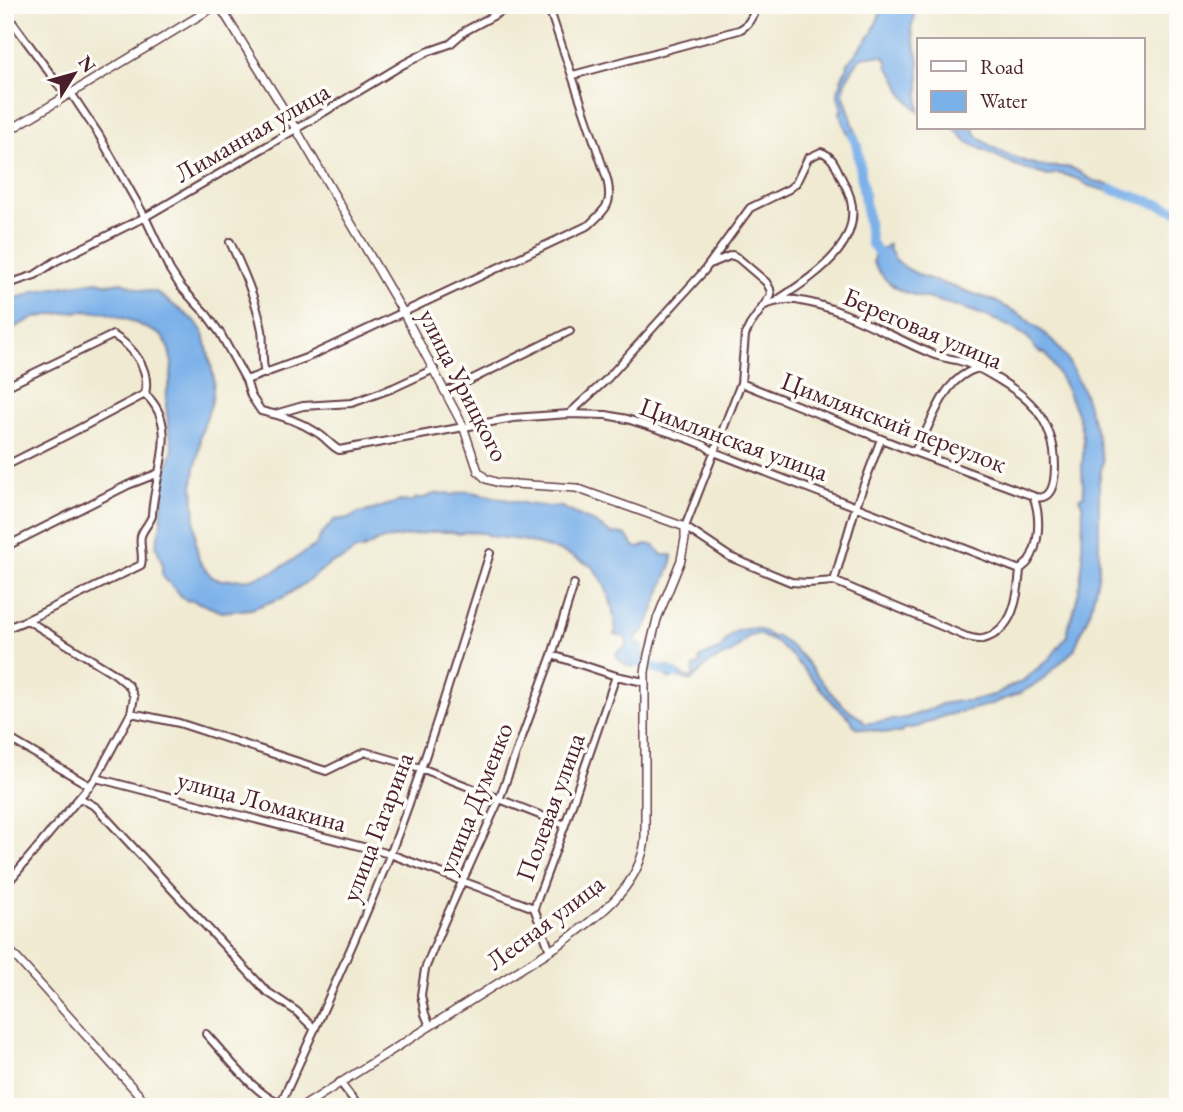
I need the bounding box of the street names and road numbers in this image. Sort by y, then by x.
street label: Лиманная улица [168,74,336,190]
street label: Береговая улица [838,279,1008,377]
street label: улица Урицкого [411,303,517,467]
street label: Цимлянский переулок [777,363,1012,481]
street label: Цимлянская улица [635,389,833,489]
street label: улица Думенко [429,717,521,879]
street label: Полевая улица [507,728,593,886]
street label: улица Гагарина [333,747,421,907]
street label: улица Ломакина [174,762,351,840]
street label: Лесная улица [479,866,612,978]

